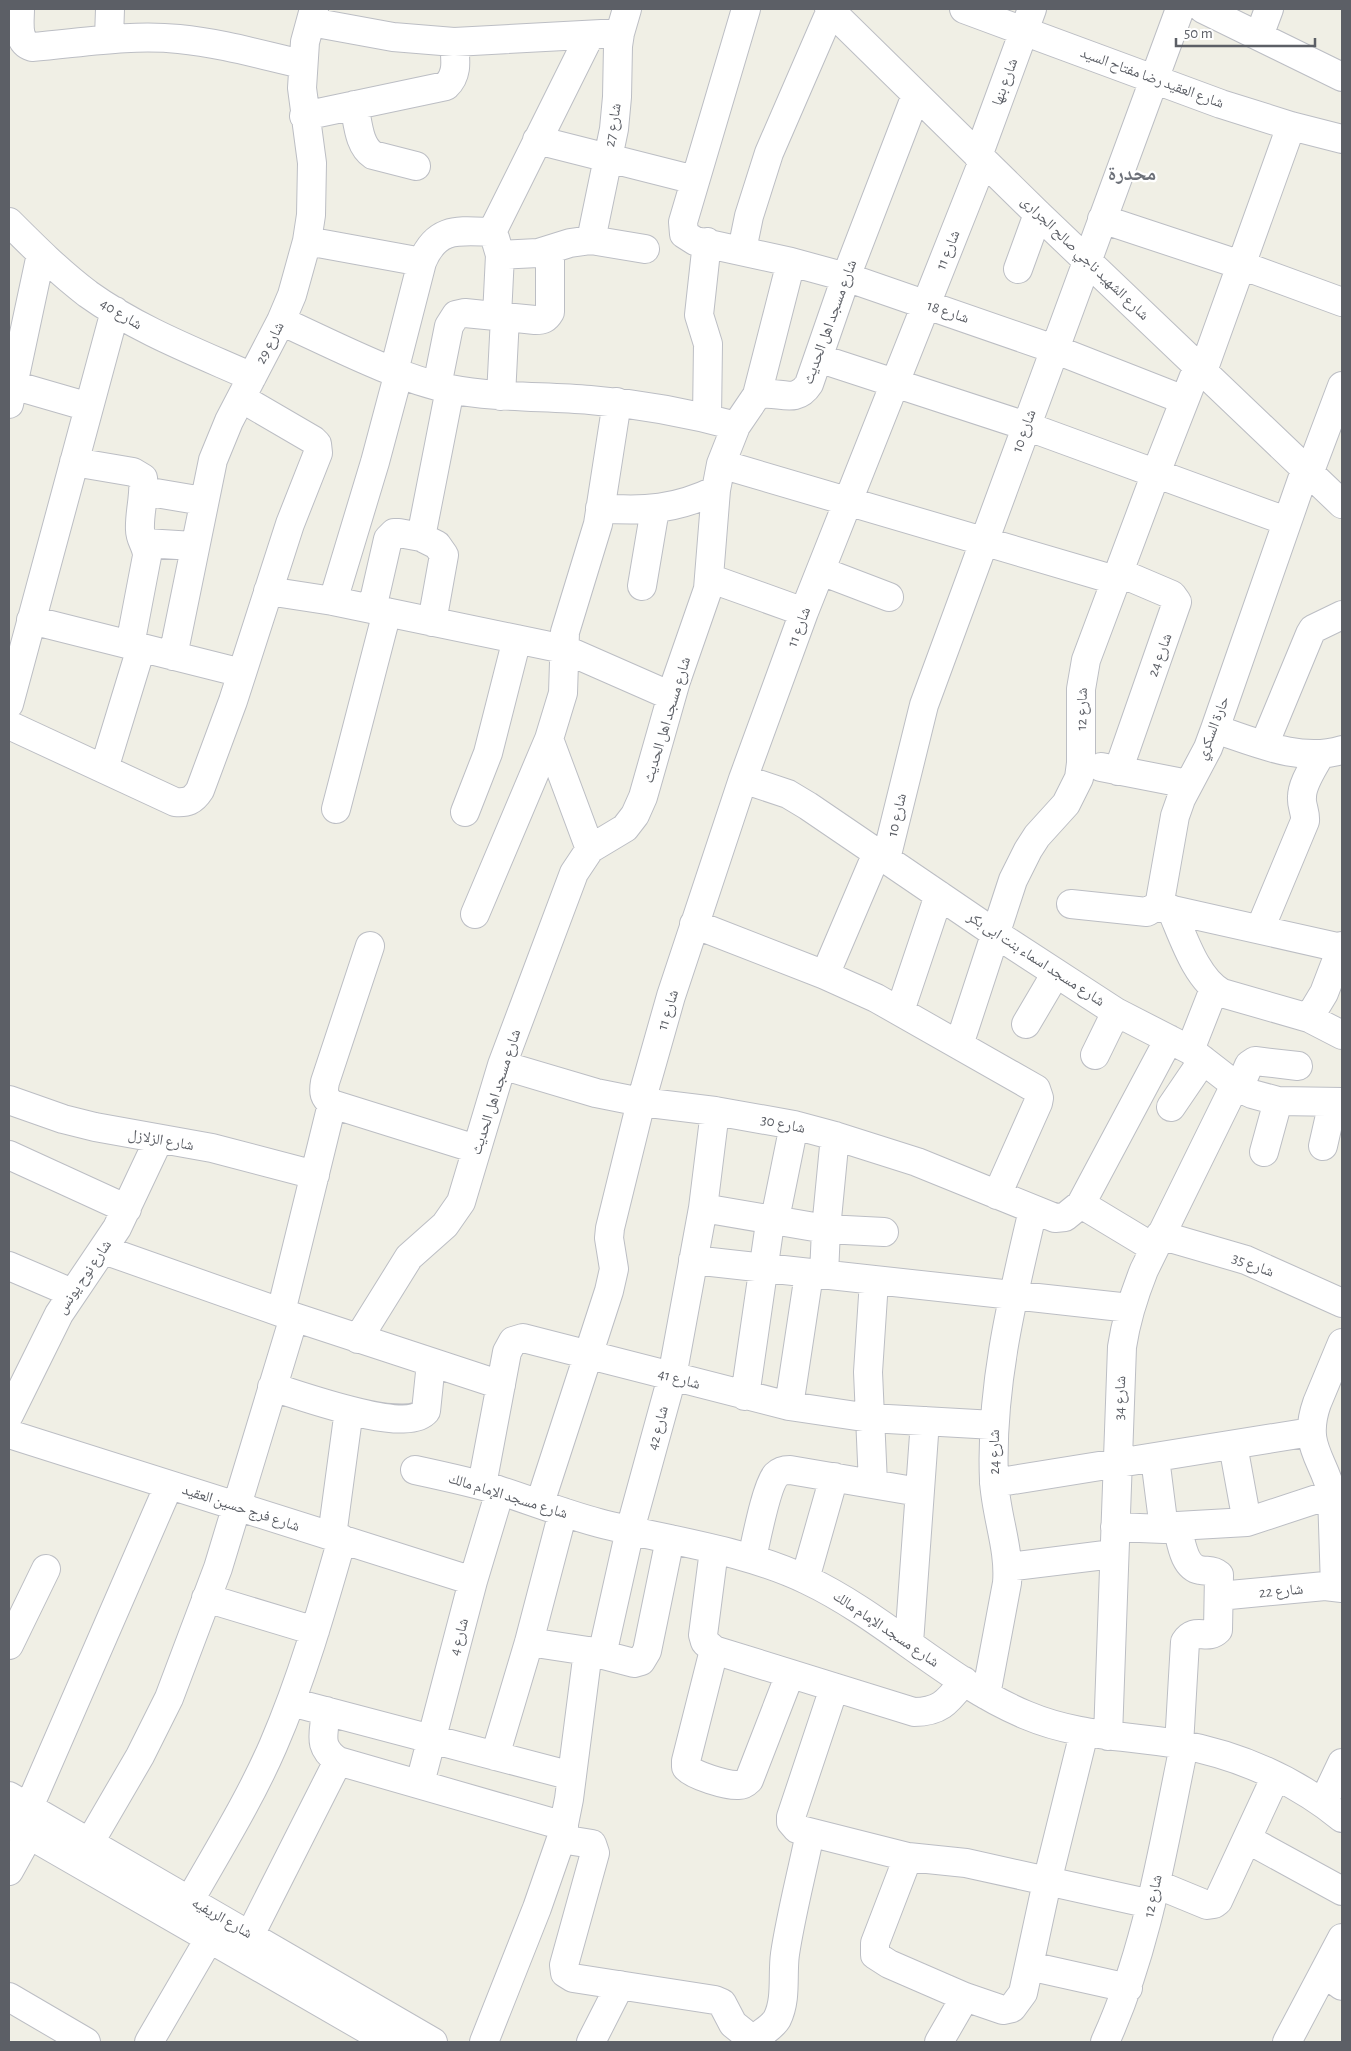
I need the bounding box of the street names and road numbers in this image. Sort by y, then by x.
street label: شارع العقيد رضا مفتاح السيد [1077,45,1226,113]
street label: شارع بنها [990,56,1022,108]
street label: شارع 27 [602,102,626,148]
street label: شارع الشهيد ناجي صالح الجرارى [1016,193,1152,326]
street label: شارع 11 [933,228,965,273]
street label: شارع مسجد اهل الحديث [801,258,861,387]
street label: شارع 40 [96,296,145,334]
street label: شارع 18 [924,298,971,328]
street label: شارع 29 [253,319,289,367]
street label: شارع 10 [1009,408,1041,455]
street label: شارع 11 [785,605,815,650]
street label: شارع 24 [1145,631,1177,679]
street label: شارع مسجد اهل الحديث [641,655,695,785]
street label: شارع 12 [1074,687,1092,731]
street label: حارة السكري [1194,694,1236,763]
street label: شارع 10 [885,792,911,839]
street label: شارع مسجد اسماء بنت ابى بكر [963,908,1108,1011]
street label: شارع 11 [655,988,683,1033]
street label: شارع مسجد اهل الحديث [469,1027,525,1157]
street label: شارع 30 [759,1112,807,1138]
street label: شارع الزلازل [127,1127,195,1155]
street label: شارع نوح يونس [54,1237,116,1318]
street label: شارع 35 [1229,1250,1276,1282]
street label: شارع 41 [656,1366,702,1394]
street label: شارع 34 [1112,1375,1130,1421]
street label: شارع 42 [645,1404,673,1452]
street label: شارع 24 [987,1429,1004,1475]
street label: شارع مسجد الإمام مالك [446,1471,570,1523]
street label: شارع فرج حسين العقيد [180,1482,302,1536]
street label: شارع 22 [1258,1582,1304,1602]
street label: شارع مسجد الإمام مالك [829,1588,942,1672]
street label: شارع 4 [447,1616,473,1658]
street label: شارع 12 [1141,1873,1167,1919]
street label: شارع الريفيه [188,1895,255,1943]

